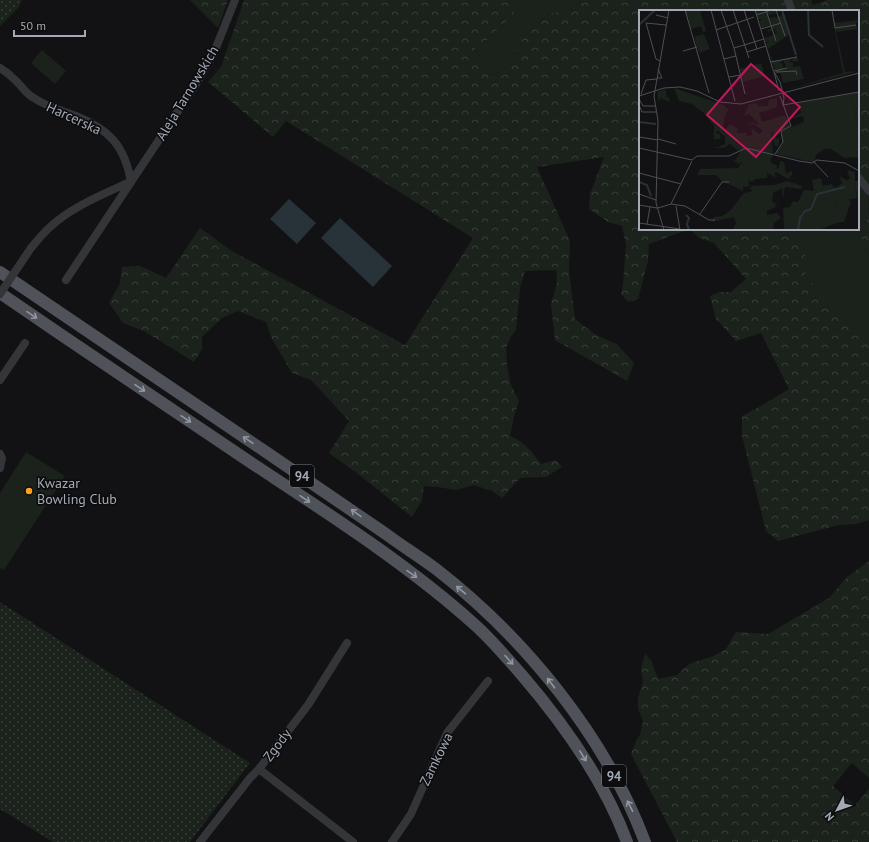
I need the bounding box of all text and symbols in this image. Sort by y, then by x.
inset map [639,10,859,230]
scale bar [14,12,85,38]
text: 50 m [20,18,46,33]
street label: Aleja Tarnowskich [152,42,222,144]
street label: Harcerska [44,97,104,139]
one-way arrow [27,311,38,319]
one-way arrow [134,384,145,392]
one-way arrow [180,415,191,423]
one-way arrow [243,436,254,444]
road number: 94 [290,465,314,487]
place label: Kwazar Bowling Club [37,474,117,508]
marker: Kwazar Bowling Club [24,486,34,496]
one-way arrow [300,495,311,503]
one-way arrow [351,509,362,517]
one-way arrow [406,570,417,578]
one-way arrow [455,586,466,595]
one-way arrow [504,655,514,665]
one-way arrow [547,677,556,688]
street label: Zgody [259,725,295,765]
street label: Zamkowa [415,730,457,788]
one-way arrow [578,751,587,762]
road number: 94 [602,765,626,787]
north arrow [817,790,857,830]
one-way arrow [626,800,633,812]
text: N [822,809,837,824]

